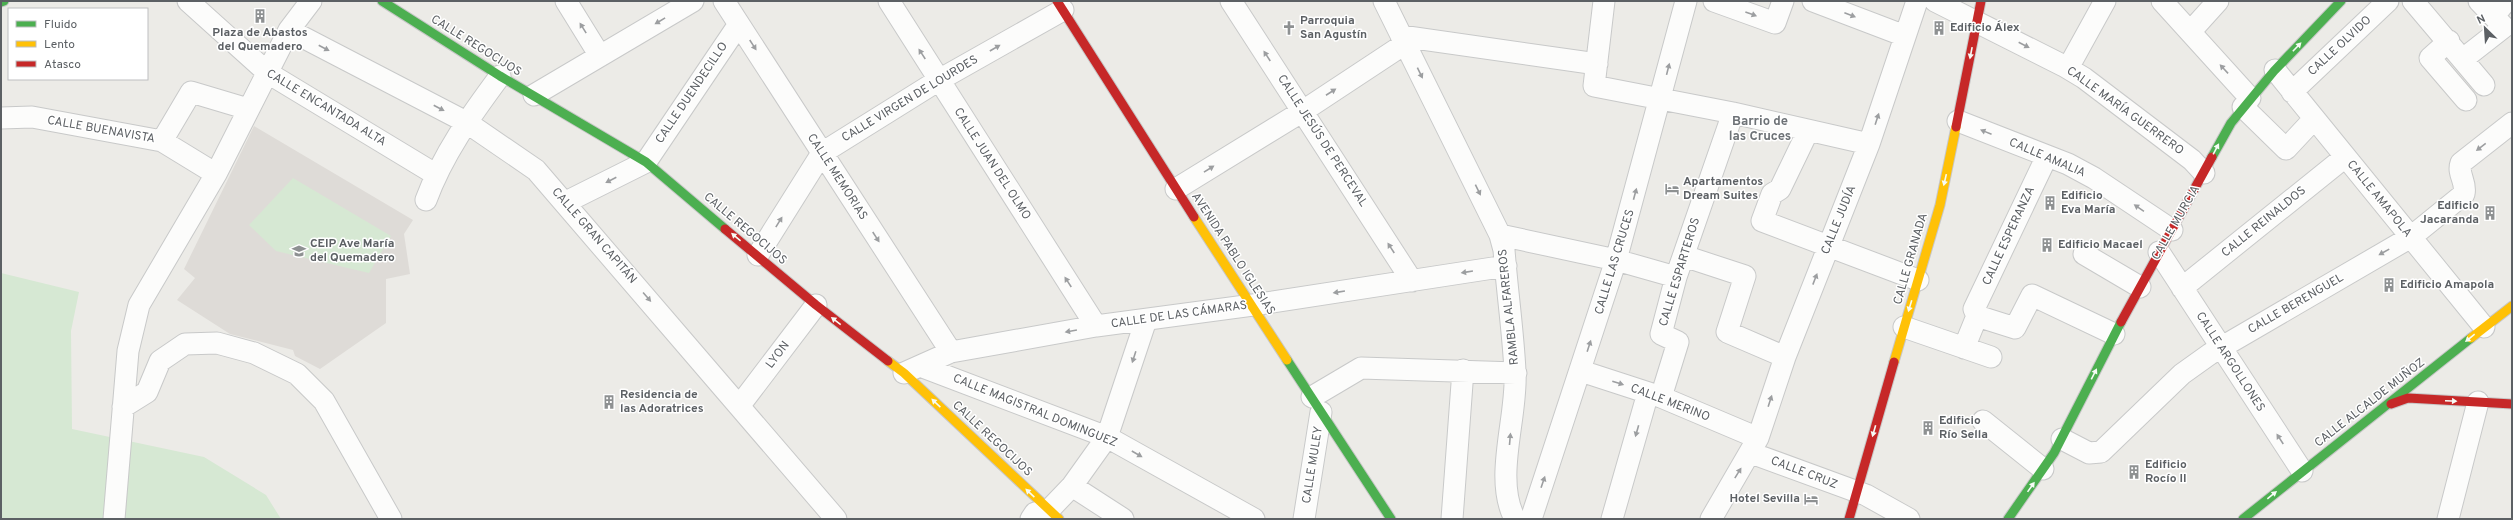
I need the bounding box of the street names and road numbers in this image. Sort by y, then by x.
street label: CALLE REGOCIJOS [428,12,524,80]
street label: CALLE OLVIDO [2305,12,2375,80]
street label: CALLE DUENDECILLO [652,39,732,147]
street label: CALLE VIRGEN DE LOURDES [839,52,981,146]
street label: CALLE MARÍA GUERRERO [2063,63,2187,159]
street label: CALLE ENCANTADA ALTA [263,66,389,150]
street label: CALLE JESÚS DE PERCEVAL [1273,72,1371,210]
street label: CALLE JUAN DEL OLMO [950,105,1034,223]
street label: CALLE BUENAVISTA [46,113,156,147]
street label: CALLE MEMORIAS [803,131,871,223]
street label: CALLE AMALIA [2006,135,2088,181]
street label: CALLE AMAPOLA [2343,157,2415,241]
street label: CALLE JUDÍA [1818,183,1860,257]
street label: CALLE MURCIA [2148,183,2204,263]
street label: CALLE REINALDOS [2218,183,2310,261]
street label: CALLE ESPERANZA [1979,184,2039,288]
street label: CALLE GRAN CAPITÁN [548,185,640,287]
street label: CALLE REGOCIJOS [700,189,790,269]
street label: AVENIDA PABLO IGLESIAS [1187,190,1279,318]
street label: CALLE LAS CRUCES [1591,207,1639,317]
street label: CALLE GRANADA [1890,211,1932,307]
street label: CALLE ESPARTEROS [1656,216,1704,328]
street label: RAMBLA ALFAREROS [1495,248,1523,366]
street label: CALLE BERENGUEL [2245,270,2347,338]
street label: CALLE DE LAS CÁMARAS [1110,298,1248,332]
street label: CALLE ARGOLLONES [2192,309,2268,415]
street label: LYON [762,338,794,372]
street label: CALLE ALCALDE MUÑOZ [2312,355,2428,451]
street label: CALLE MAGISTRAL DOMINGUEZ [950,371,1120,451]
street label: CALLE MERINO [1628,380,1712,426]
street label: CALLE REGOCIJOS [948,398,1036,480]
street label: CALLE MULEY [1299,425,1327,505]
street label: CALLE CRUZ [1768,453,1840,493]

